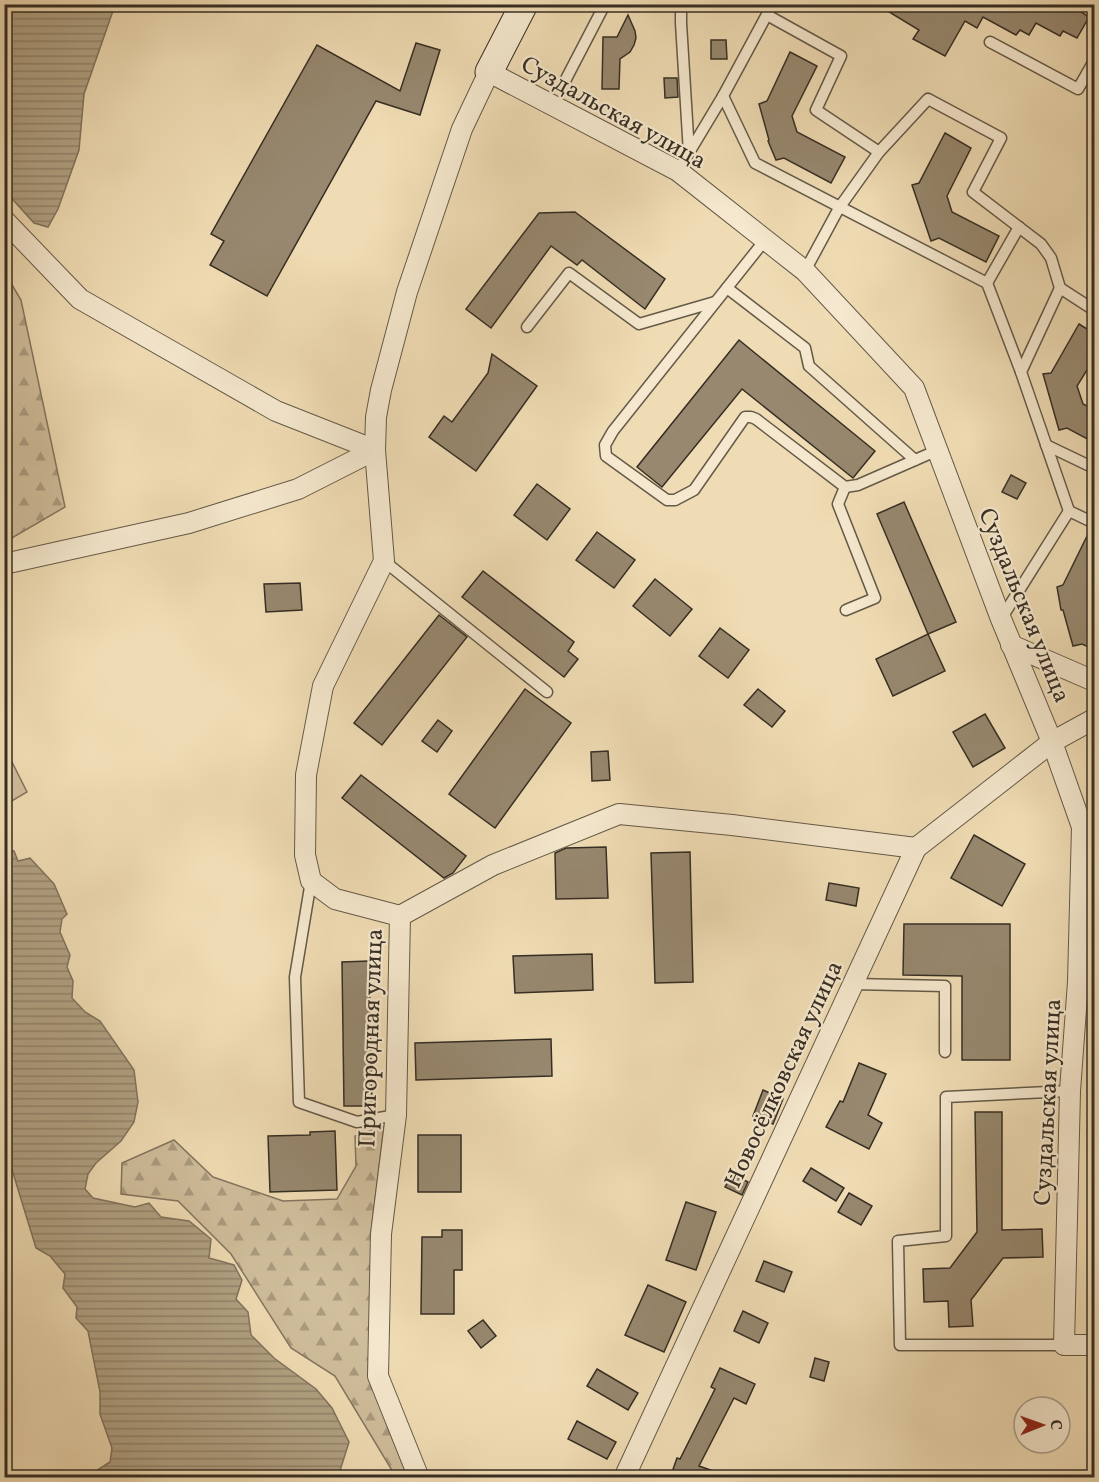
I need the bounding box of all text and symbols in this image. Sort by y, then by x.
street label: Суздальская улица [514,49,712,179]
street label: Суздальская улица [969,503,1078,708]
street label: Пригородная улица [351,928,393,1148]
street label: Новосёлковская улица [717,956,852,1194]
street label: Суздальская улица [1027,998,1071,1206]
north arrow [1012,1395,1072,1455]
text: С [1044,1419,1066,1430]

